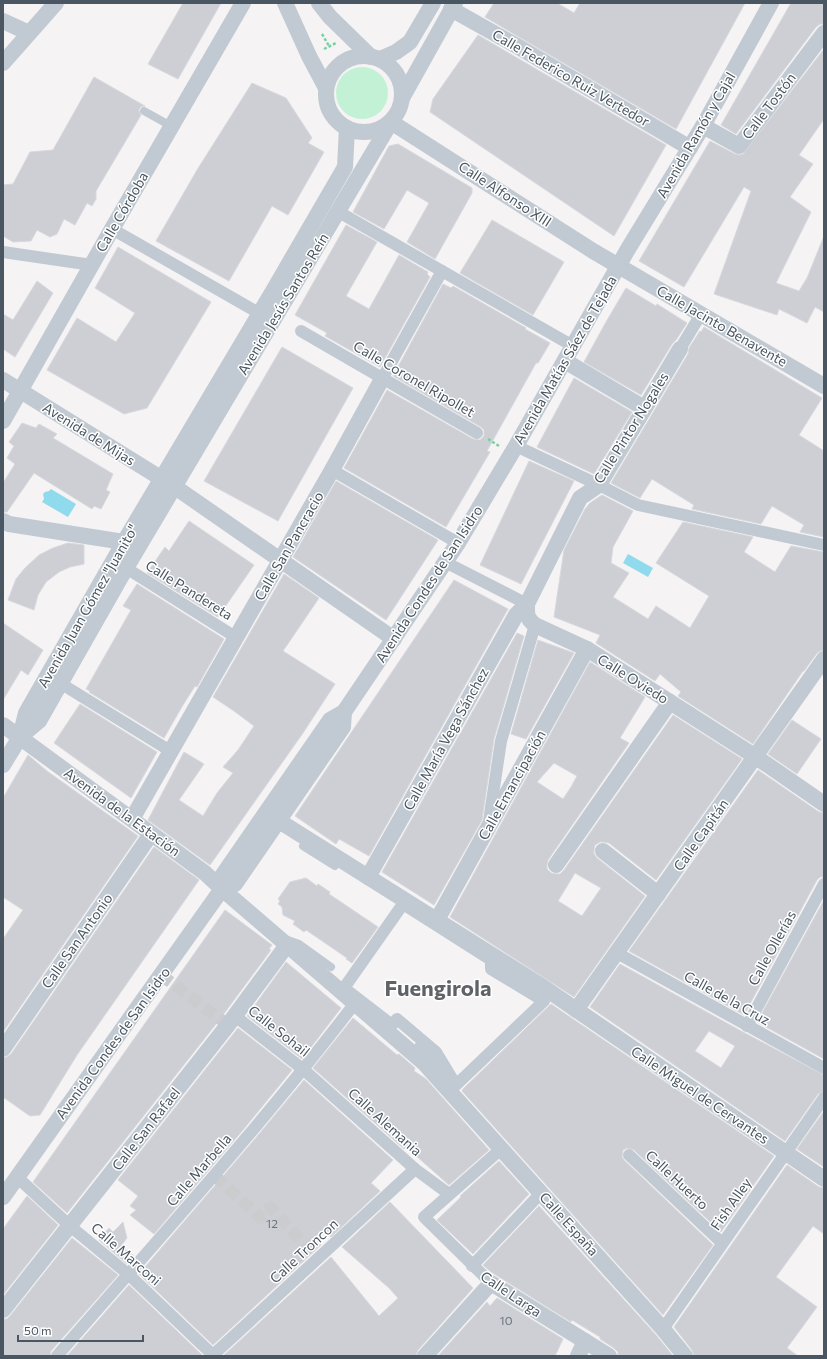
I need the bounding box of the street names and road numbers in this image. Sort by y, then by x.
street label: Calle Federico Ruiz Vertedor [490,25,653,130]
street label: Avenida Ramón y Cajal [653,69,739,201]
street label: Calle Tostón [738,69,799,142]
street label: Calle Alfonso XIII [456,157,555,230]
street label: Calle Córdoba [92,169,151,255]
street label: Avenida Jesús Santos Reín [234,230,332,378]
street label: Avenida Matías Sáez de Tejada [509,273,620,447]
street label: Calle Jacinto Benavente [654,281,790,370]
street label: Calle Coronel Ripollet [351,337,478,420]
street label: Calle Pintor Nogales [590,369,672,486]
street label: Avenida de Mijas [40,398,139,469]
street label: Calle San Pancracio [250,488,327,603]
street label: Avenida Condes de San Isidro [371,502,486,665]
street label: Avenida Juan Gómez "Juanito" [34,521,141,691]
street label: Calle Pandereta [143,556,236,623]
street label: Calle Oviedo [595,650,672,707]
street label: Calle María Vega Sánchez [399,665,492,813]
street label: Calle Emancipación [474,727,549,843]
street label: Avenida de la Estación [61,764,184,859]
street label: Calle Capitán [670,795,732,874]
street label: Calle San Antonio [38,890,116,991]
street label: Calle Ollerías [744,907,799,988]
street label: Avenida Condes de San Isidro [52,963,173,1122]
street label: Calle de la Cruz [681,967,773,1028]
street label: Calle Sohail [245,1001,313,1060]
street label: Calle Miguel de Cervantes [628,1042,772,1147]
street label: Calle San Rafael [108,1084,183,1174]
street label: Calle Alemania [345,1084,426,1159]
street label: Calle Marbella [163,1130,235,1209]
street label: Calle Huerto [643,1146,712,1213]
street label: Fish Alley [706,1174,755,1233]
street label: Calle España [536,1188,602,1259]
street label: Calle Troncon [266,1215,341,1287]
street label: Calle Marconi [88,1219,165,1289]
street label: Calle Larga [478,1267,545,1320]

